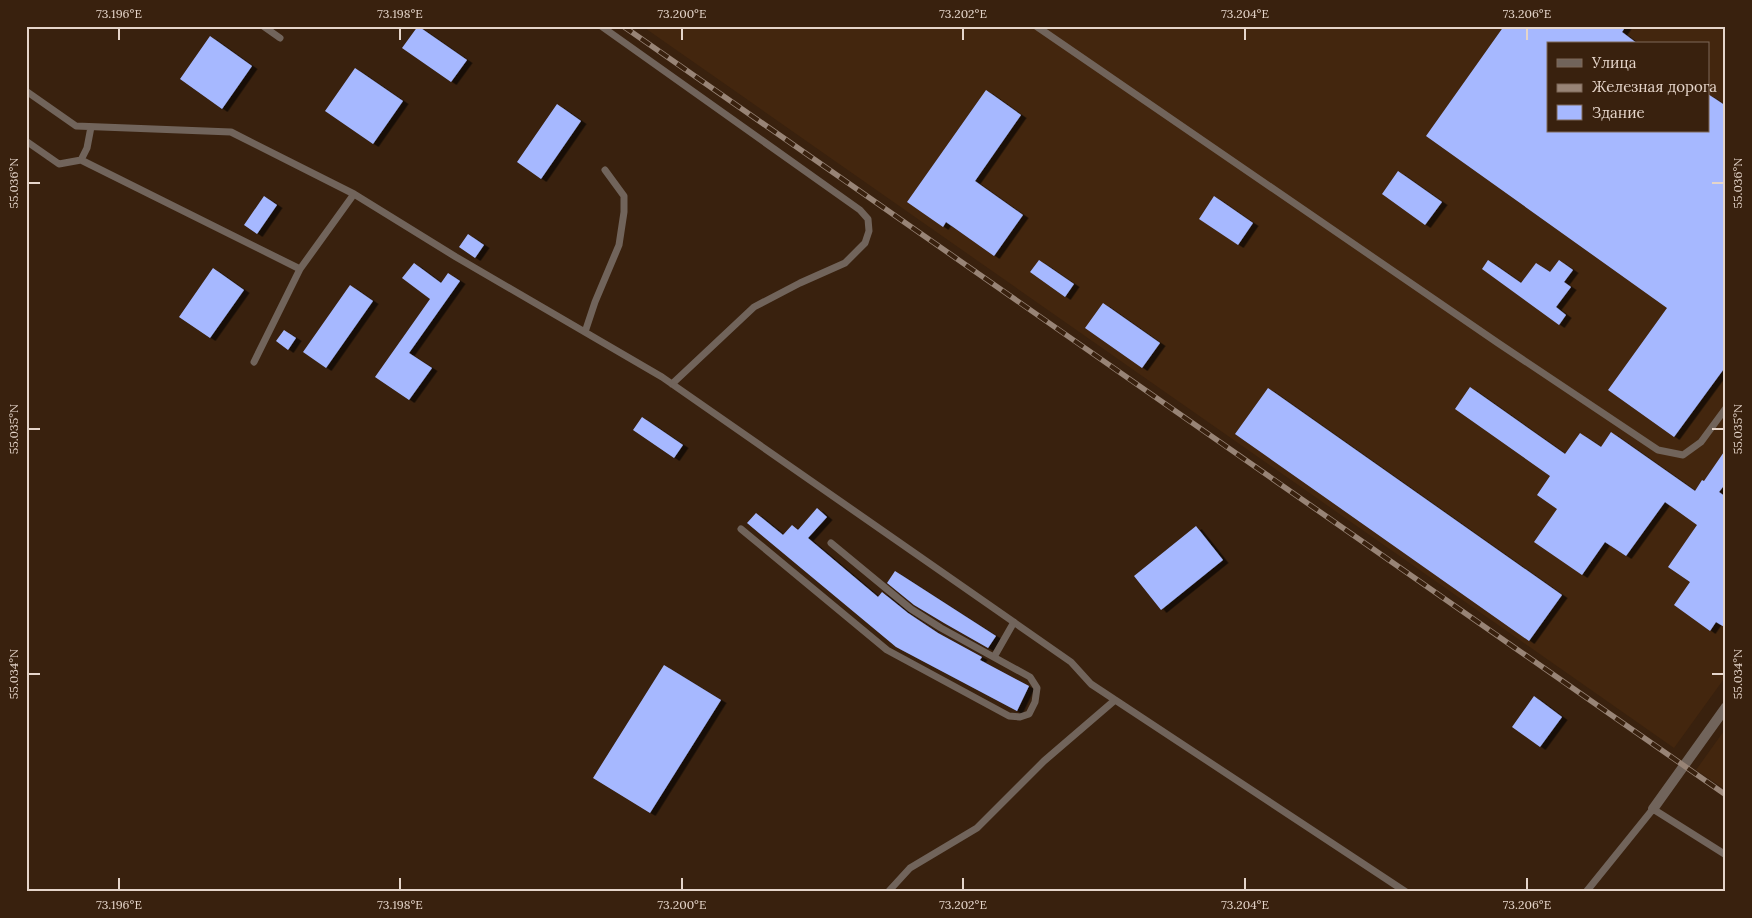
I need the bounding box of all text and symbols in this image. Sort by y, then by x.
text: 73.196°E [96,6,142,21]
text: 73.198°E [377,6,423,21]
text: 73.200°E [658,6,706,21]
text: 73.202°E [939,6,987,21]
text: 73.204°E [1221,6,1269,21]
text: 73.206°E [1503,6,1551,21]
legend [1547,42,1710,132]
text: Улица [1591,53,1637,72]
text: Железная дорога [1592,77,1717,96]
text: Здание [1592,103,1645,122]
text: 55.036°N [6,158,21,208]
text: 55.036°N [1730,158,1745,208]
text: 55.035°N [6,404,21,454]
text: 55.035°N [1730,404,1745,454]
text: 55.034°N [6,649,21,699]
text: 55.034°N [1730,649,1745,699]
text: 73.196°E [96,897,142,912]
text: 73.198°E [377,897,423,912]
text: 73.200°E [658,897,706,912]
text: 73.202°E [939,897,987,912]
text: 73.204°E [1221,897,1269,912]
text: 73.206°E [1503,897,1551,912]

